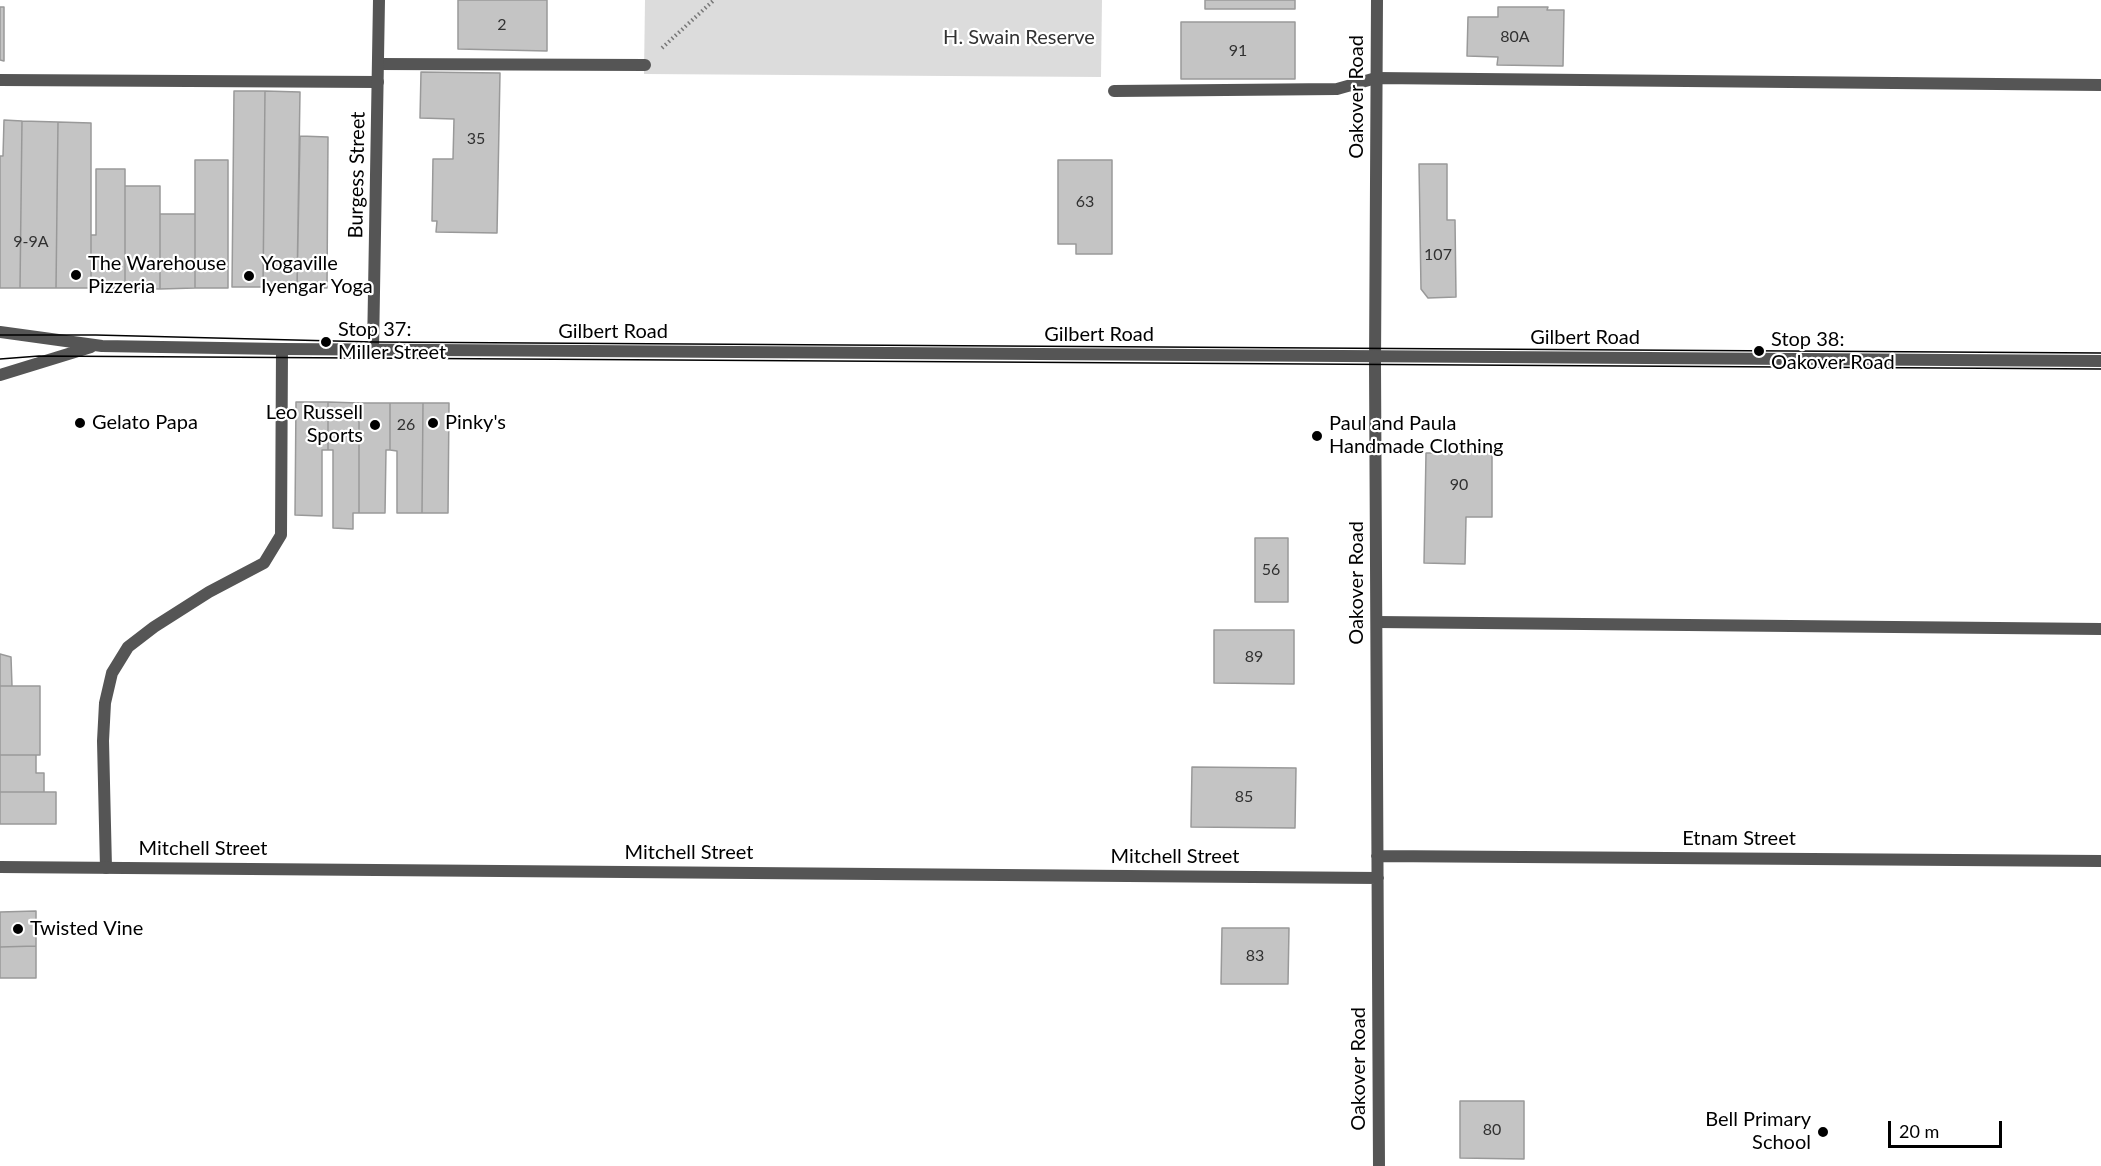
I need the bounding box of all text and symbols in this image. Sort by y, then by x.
house number: 2 [497,15,507,35]
park label: H. Swain Reserve [943,26,1095,50]
house number: 80A [1500,27,1530,47]
street label: Oakover Road [1345,35,1369,159]
house number: 91 [1229,41,1247,61]
street label: Burgess Street [344,111,370,239]
house number: 35 [467,129,485,149]
house number: 63 [1076,192,1094,212]
house number: 9-9A [13,232,49,252]
house number: 107 [1424,245,1452,265]
place label: The Warehouse Pizzeria [88,252,226,299]
place label: Yogaville Iyengar Yoga [261,252,373,299]
marker: The Warehouse Pizzeria [69,268,83,282]
marker: Yogaville Iyengar Yoga [242,269,256,283]
place label: Stop 37: Miller Street [338,318,446,365]
street label: Gilbert Road [558,320,668,344]
street label: Gilbert Road [1044,323,1154,347]
street label: Gilbert Road [1530,326,1640,350]
place label: Stop 38: Oakover Road [1771,328,1895,375]
marker: Stop 37: Miller Street [319,335,333,349]
marker: Stop 38: Oakover Road [1752,344,1766,358]
place label: Leo Russell Sports [266,401,363,448]
place label: Gelato Papa [92,411,198,435]
place label: Pinky's [445,411,506,435]
place label: Paul and Paula Handmade Clothing [1329,412,1503,459]
house number: 26 [397,415,415,435]
marker: Gelato Papa [73,416,87,430]
marker: Pinky's [426,416,440,430]
marker: Leo Russell Sports [368,418,382,432]
marker: Paul and Paula Handmade Clothing [1310,429,1324,443]
house number: 90 [1450,475,1468,495]
street label: Oakover Road [1345,521,1369,645]
house number: 56 [1262,560,1280,580]
house number: 89 [1245,647,1263,667]
house number: 85 [1235,787,1253,807]
street label: Etnam Street [1682,827,1796,851]
street label: Mitchell Street [139,837,267,861]
street label: Mitchell Street [625,841,753,865]
street label: Mitchell Street [1111,845,1239,869]
place label: Twisted Vine [30,917,143,941]
marker: Twisted Vine [11,922,25,936]
house number: 83 [1246,946,1264,966]
street label: Oakover Road [1347,1007,1371,1131]
place label: Bell Primary School [1705,1108,1811,1155]
scale bar [1891,1109,2005,1147]
house number: 80 [1483,1120,1501,1140]
text: 20 m [1899,1120,1939,1142]
marker: Bell Primary School [1816,1125,1830,1139]

